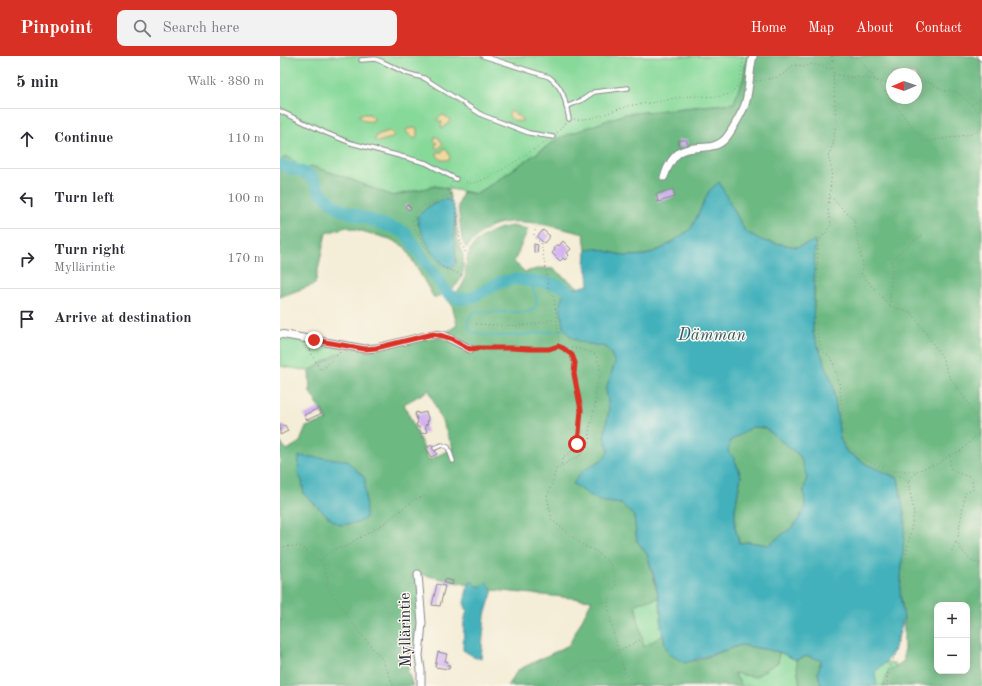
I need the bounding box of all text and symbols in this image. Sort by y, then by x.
search box [117,10,397,46]
icon: search [131,17,153,39]
text: Pinpoint [20,19,93,38]
text: Search here [163,21,239,36]
text: Home [751,21,786,35]
text: Map [808,21,834,35]
text: About [856,21,893,35]
text: Contact [915,21,962,35]
north arrow [886,68,922,104]
text: 5 min [16,74,59,91]
text: Walk · 380 m [187,75,264,88]
icon: ahead [16,128,38,150]
text: Continue [54,131,113,146]
text: 110 m [227,132,264,145]
icon: left [16,188,38,210]
text: Turn left [54,191,114,206]
text: 100 m [227,192,264,205]
text: Turn right [54,243,125,258]
icon: right [16,248,38,270]
text: 170 m [227,252,264,265]
text: Myllärintie [54,261,115,274]
icon: arrive [16,308,38,330]
text: Arrive at destination [54,311,192,326]
water label: Dämman [677,327,746,344]
route end [305,331,323,349]
route start [568,435,586,453]
street label: Myllärintie [397,592,415,668]
map controls [934,602,970,674]
button: + [934,602,970,638]
button: − [934,638,970,674]

